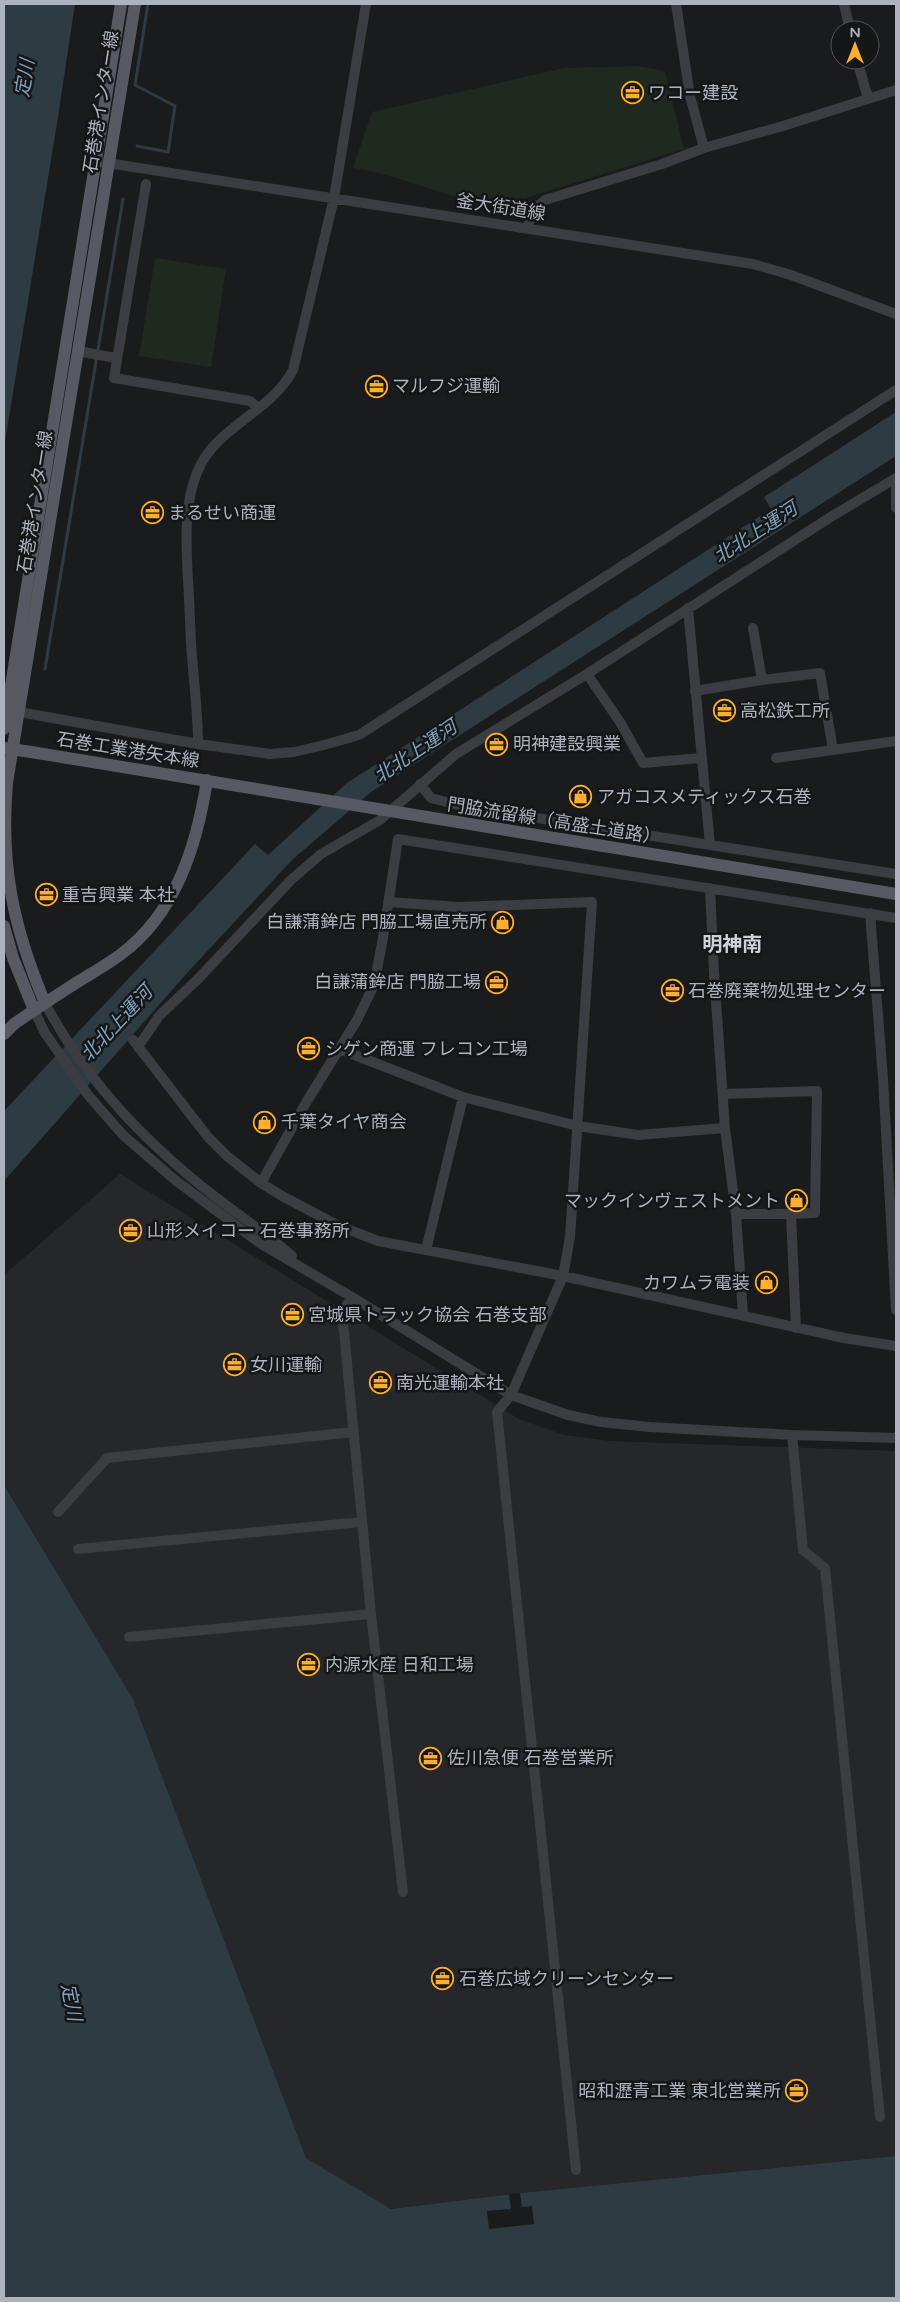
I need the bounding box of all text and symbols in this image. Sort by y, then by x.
north arrow [830,20,880,70]
text: N [849,24,861,41]
street label: 石巻港インター線 [79,29,123,175]
water label: 定川 [11,56,39,99]
office icon: ワコー建設 [620,81,644,105]
place label: ワコー建設 [648,82,738,104]
street label: 釜大街道線 [455,189,547,225]
office icon: マルフジ運輸 [364,374,388,398]
place label: マルフジ運輸 [392,375,500,397]
street label: 石巻港インター線 [13,429,57,575]
water label: 北北上運河 [710,496,805,568]
office icon: まるせい商運 [140,501,164,525]
place label: まるせい商運 [168,502,276,524]
office icon: 高松鉄工所 [712,699,736,723]
place label: 高松鉄工所 [740,700,830,722]
water label: 北北上運河 [370,714,464,788]
street label: 石巻工業港矢本線 [55,728,201,772]
office icon: 明神建設興業 [485,732,509,756]
place label: 明神建設興業 [513,733,621,755]
shop icon: アガコスメティックス石巻 [569,785,593,809]
place label: アガコスメティックス石巻 [597,786,811,808]
street label: 門脇流留線（高盛土道路） [446,793,662,849]
office icon: 重吉興業 本社 [34,883,58,907]
place label: 重吉興業 本社 [62,884,175,906]
shop icon: 白謙蒲鉾店 門脇工場直売所 [491,910,515,934]
place label: 白謙蒲鉾店 門脇工場直売所 [266,911,487,933]
district label: 明神南 [702,933,762,957]
office icon: 白謙蒲鉾店 門脇工場 [485,970,509,994]
place label: 白謙蒲鉾店 門脇工場 [314,971,481,993]
water label: 北北上運河 [76,979,160,1066]
office icon: 石巻廃棄物処理センター [660,979,684,1003]
place label: 石巻廃棄物処理センター [688,980,886,1002]
office icon: シゲン商運 フレコン工場 [297,1037,321,1061]
place label: シゲン商運 フレコン工場 [325,1038,528,1060]
shop icon: 千葉タイヤ商会 [253,1110,277,1134]
place label: 千葉タイヤ商会 [281,1111,406,1133]
shop icon: マックインヴェストメント [784,1189,808,1213]
place label: マックインヴェストメント [564,1190,780,1212]
office icon: 山形メイコー 石巻事務所 [119,1219,143,1243]
place label: 山形メイコー 石巻事務所 [147,1220,350,1242]
shop icon: カワムラ電装 [754,1271,778,1295]
place label: カワムラ電装 [643,1272,750,1294]
office icon: 宮城県トラック協会 石巻支部 [280,1303,304,1327]
place label: 宮城県トラック協会 石巻支部 [308,1304,547,1326]
office icon: 女川運輸 [222,1353,246,1377]
place label: 女川運輸 [250,1354,322,1376]
office icon: 南光運輸本社 [368,1371,392,1395]
place label: 南光運輸本社 [396,1372,504,1394]
office icon: 内源水産 日和工場 [297,1653,321,1677]
place label: 内源水産 日和工場 [325,1654,474,1676]
office icon: 佐川急便 石巻営業所 [419,1746,443,1770]
place label: 佐川急便 石巻営業所 [447,1747,614,1769]
office icon: 石巻広域クリーンセンター [431,1967,455,1991]
place label: 石巻広域クリーンセンター [459,1968,674,1990]
water label: 定川 [57,1981,86,2025]
office icon: 昭和瀝青工業 東北営業所 [785,2079,809,2103]
place label: 昭和瀝青工業 東北営業所 [578,2080,781,2102]

